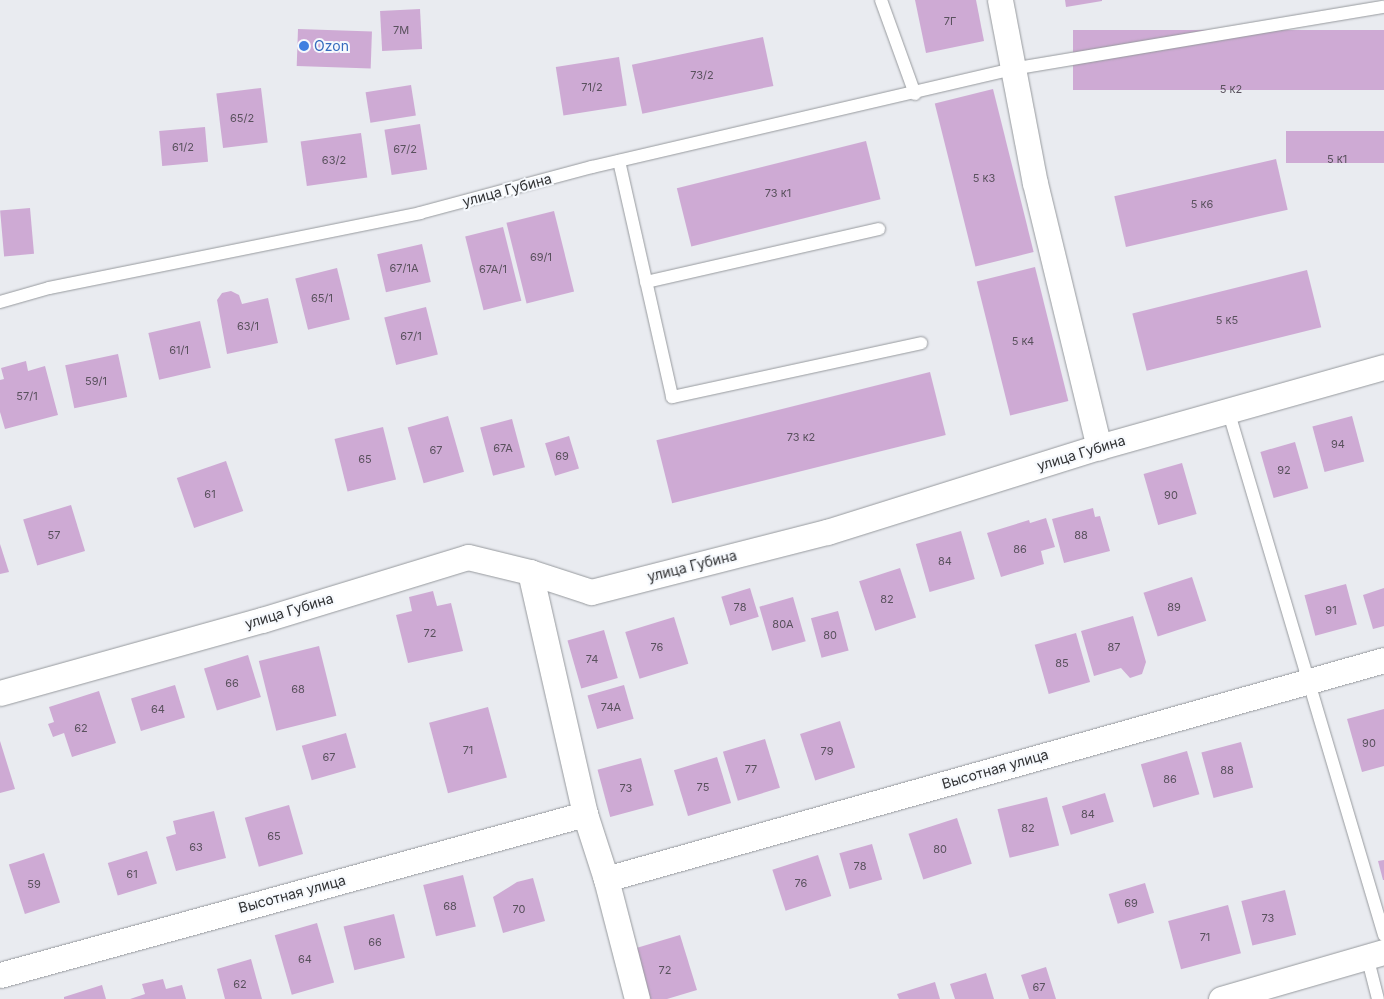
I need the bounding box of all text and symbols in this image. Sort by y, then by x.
house number: 7Г [944,14,956,28]
house number: 7М [393,23,409,37]
place label: Ozon [314,38,349,54]
marker: Ozon [298,40,310,52]
house number: 73/2 [690,68,714,82]
house number: 71/2 [581,80,603,94]
house number: 5 к2 [1220,82,1242,96]
house number: 65/2 [230,111,254,125]
house number: 61/2 [172,140,194,154]
house number: 67/2 [393,142,417,156]
house number: 5 к1 [1327,152,1347,166]
house number: 63/2 [322,153,346,167]
street label: улица Губина [461,170,553,210]
house number: 5 к3 [973,171,995,185]
house number: 73 к1 [765,186,791,200]
house number: 5 к6 [1191,197,1213,211]
house number: 69/1 [530,250,552,264]
house number: 67/1А [389,261,419,275]
house number: 67А/1 [479,262,507,276]
house number: 65/1 [311,291,333,305]
house number: 5 к5 [1216,313,1238,327]
house number: 63/1 [237,319,259,333]
house number: 67/1 [400,329,422,343]
house number: 5 к4 [1012,334,1034,348]
house number: 61/1 [169,343,189,357]
house number: 59/1 [85,374,107,388]
house number: 57/1 [16,389,38,403]
house number: 73 к2 [787,430,815,444]
street label: улица Губина [1035,432,1127,474]
house number: 94 [1331,437,1345,451]
house number: 67А [493,441,513,455]
house number: 67 [429,443,443,457]
house number: 69 [555,449,569,463]
house number: 65 [358,452,372,466]
house number: 92 [1277,463,1291,477]
house number: 61 [204,487,216,501]
house number: 90 [1164,488,1178,502]
house number: 57 [48,528,60,542]
house number: 88 [1074,528,1088,542]
house number: 86 [1013,542,1027,556]
street label: улица Губина [646,547,738,585]
house number: 84 [938,554,952,568]
street label: улица Губина [243,590,335,632]
house number: 82 [880,592,894,606]
house number: 78 [734,600,746,614]
house number: 89 [1167,600,1181,614]
house number: 91 [1325,603,1337,617]
house number: 80А [772,617,794,631]
house number: 72 [424,626,436,640]
house number: 80 [823,628,837,642]
house number: 76 [651,640,663,654]
house number: 87 [1107,640,1121,654]
house number: 74 [586,652,598,666]
house number: 85 [1055,656,1069,670]
house number: 66 [225,676,239,690]
house number: 68 [291,682,305,696]
house number: 74А [601,700,621,714]
house number: 64 [151,702,165,716]
house number: 62 [74,721,88,735]
house number: 90 [1362,736,1376,750]
house number: 71 [463,743,473,757]
house number: 79 [821,744,833,758]
street label: Высотная улица [940,746,1050,792]
house number: 67 [322,750,336,764]
house number: 77 [745,762,757,776]
house number: 88 [1220,763,1234,777]
house number: 86 [1163,772,1177,786]
house number: 75 [697,780,709,794]
house number: 73 [620,781,632,795]
house number: 84 [1081,807,1095,821]
house number: 82 [1021,821,1035,835]
house number: 65 [267,829,281,843]
house number: 63 [189,840,203,854]
house number: 80 [933,842,947,856]
house number: 78 [854,859,866,873]
house number: 61 [126,867,138,881]
street label: Высотная улица [237,872,347,916]
house number: 76 [795,876,807,890]
house number: 59 [27,877,41,891]
house number: 69 [1124,896,1138,910]
house number: 68 [443,899,457,913]
house number: 70 [513,902,525,916]
house number: 73 [1262,911,1274,925]
house number: 71 [1200,930,1210,944]
house number: 66 [368,935,382,949]
house number: 64 [298,952,312,966]
house number: 72 [659,963,671,977]
house number: 62 [233,977,247,991]
house number: 67 [1032,980,1046,994]

